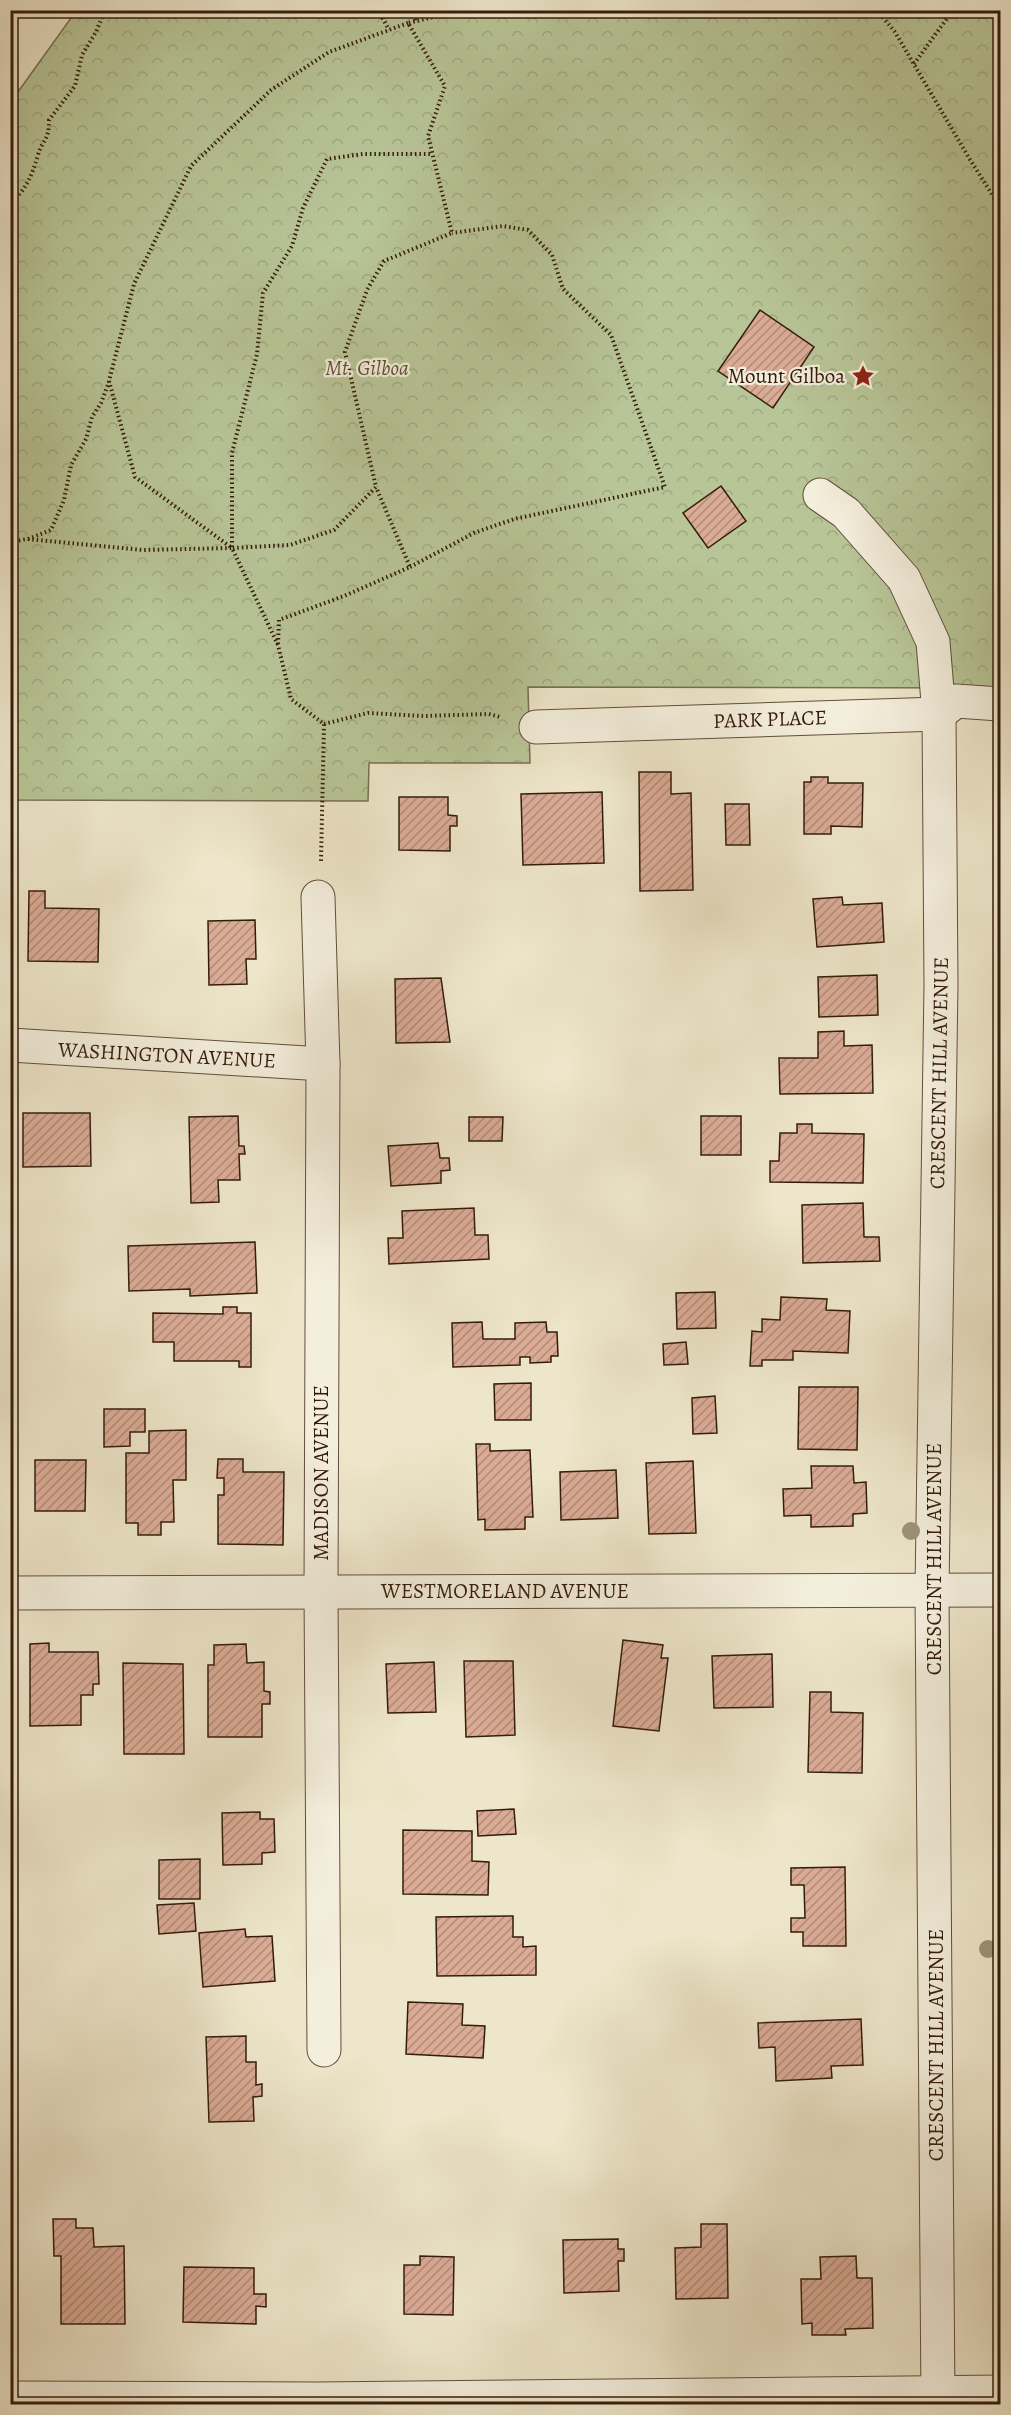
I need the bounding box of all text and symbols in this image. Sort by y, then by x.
park label: Mt. Gilboa [325,354,409,382]
place label: Mount Gilboa [728,362,845,390]
place icon: Mount Gilboa [850,363,876,389]
street label: PARK PLACE [713,703,827,735]
street label: CRESCENT HILL AVENUE [923,957,955,1189]
street label: WASHINGTON AVENUE [56,1035,277,1075]
street label: MADISON AVENUE [307,1385,335,1561]
street label: CRESCENT HILL AVENUE [920,1443,948,1675]
street label: WESTMORELAND AVENUE [380,1577,629,1605]
street label: CRESCENT HILL AVENUE [922,1929,950,2161]

